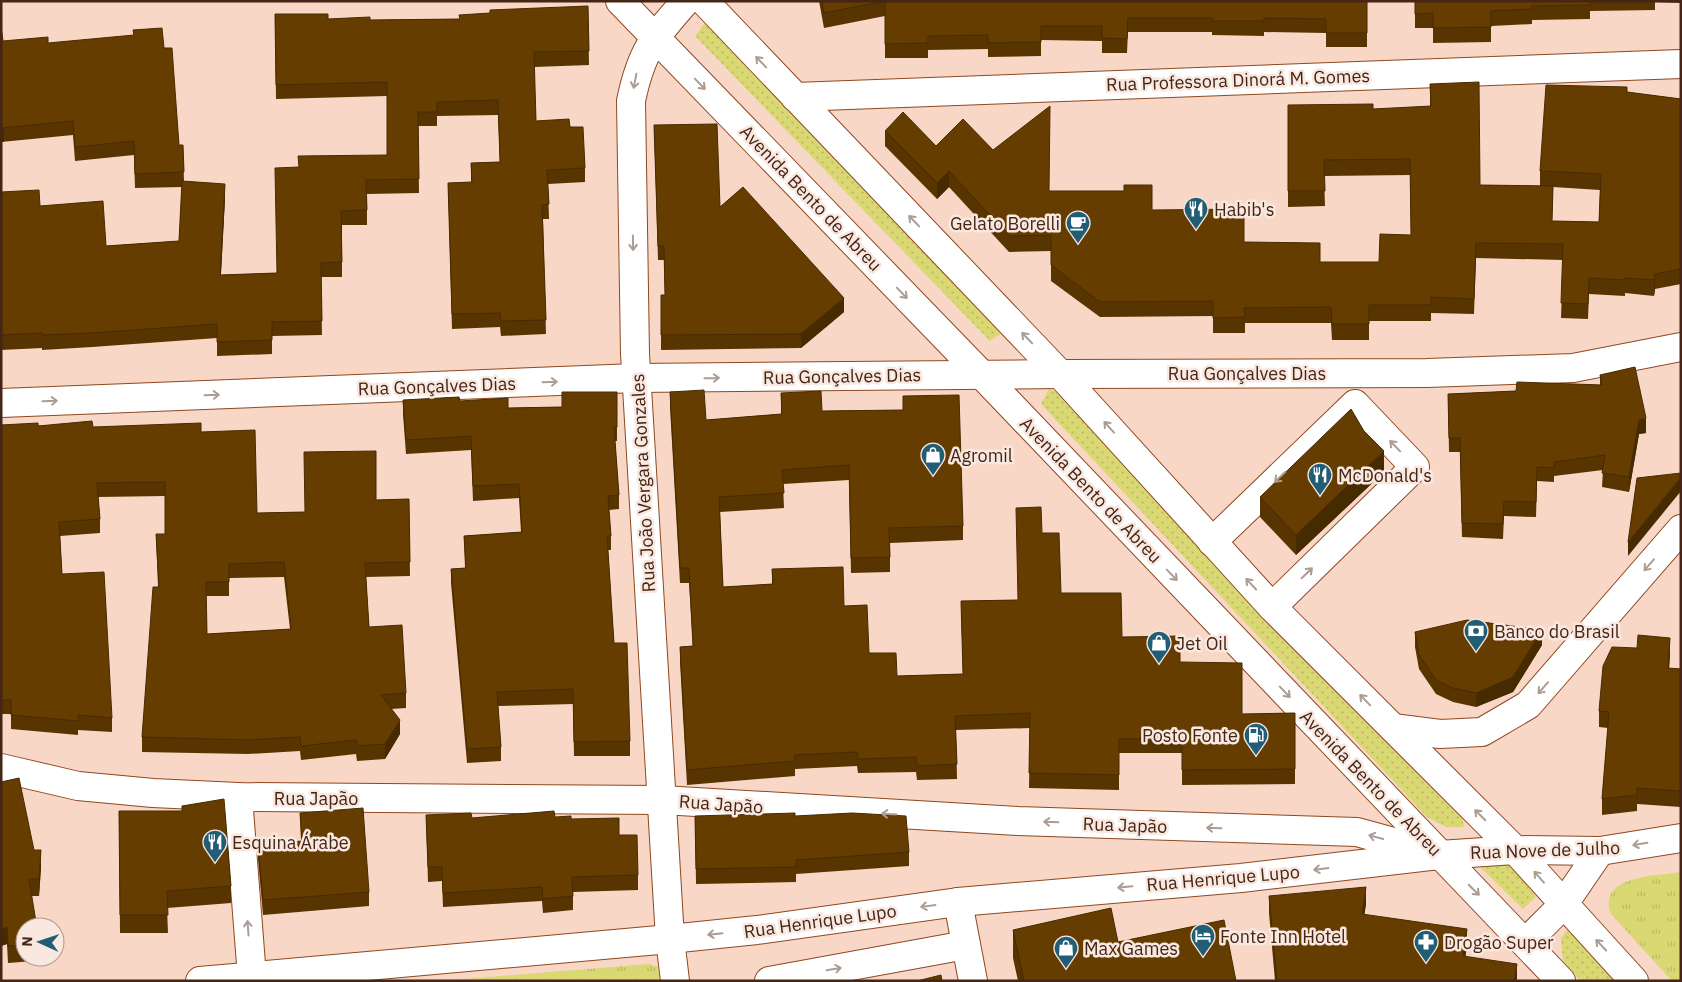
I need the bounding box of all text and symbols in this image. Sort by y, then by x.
one-way arrow [756,56,768,68]
street label: Rua Professora Dinorá M. Gomes [1105,64,1371,96]
one-way arrow [630,73,640,89]
one-way arrow [694,78,707,90]
street label: Avenida Bento de Abreu [735,120,887,276]
restaurant icon: Habib's [1183,196,1209,230]
place label: Habib's [1214,198,1274,221]
cafe icon: Gelato Borelli [1065,210,1091,244]
place label: Gelato Borelli [950,212,1060,235]
one-way arrow [908,215,920,227]
one-way arrow [629,235,638,251]
one-way arrow [896,286,908,299]
one-way arrow [1021,332,1033,345]
street label: Rua Gonçalves Dias [1168,362,1326,385]
street label: Rua Gonçalves Dias [763,363,921,389]
street label: Rua Gonçalves Dias [357,372,517,400]
street label: Rua João Vergara Gonzales [626,373,660,593]
one-way arrow [704,373,720,382]
one-way arrow [541,377,557,386]
one-way arrow [204,390,220,399]
one-way arrow [42,396,58,405]
street label: Avenida Bento de Abreu [1015,412,1167,568]
one-way arrow [1103,421,1115,434]
one-way arrow [1389,440,1401,453]
shop icon: Agromil [920,442,946,476]
place label: Agromil [950,444,1013,467]
restaurant icon: McDonald's [1307,462,1333,496]
place label: McDonald's [1338,464,1432,487]
one-way arrow [1273,471,1286,483]
one-way arrow [1643,559,1655,572]
one-way arrow [1301,567,1313,579]
one-way arrow [1166,568,1178,581]
one-way arrow [1245,578,1257,591]
bank icon: Banco do Brasil [1463,618,1489,652]
place label: Banco do Brasil [1494,620,1620,643]
shop icon: Jet Oil [1146,630,1172,664]
place label: Jet Oil [1176,632,1228,655]
one-way arrow [1537,682,1548,695]
one-way arrow [1278,686,1290,698]
one-way arrow [1359,694,1371,706]
street label: Avenida Bento de Abreu [1295,705,1447,861]
fuel station icon: Posto Fonte [1243,722,1269,756]
place label: Posto Fonte [1142,724,1238,747]
street label: Rua Japão [274,787,358,810]
street label: Rua Japão [678,790,764,818]
one-way arrow [1474,809,1486,821]
one-way arrow [881,810,897,819]
street label: Rua Japão [1082,812,1168,838]
one-way arrow [1044,818,1060,827]
one-way arrow [1206,823,1222,832]
restaurant icon: Esquina Árabe [202,829,228,863]
place label: Esquina Árabe [232,831,349,854]
one-way arrow [1368,832,1384,842]
street label: Rua Nove de Julho [1470,836,1620,864]
one-way arrow [1633,840,1649,850]
street label: Rua Henrique Lupo [1145,860,1301,896]
one-way arrow [1314,864,1330,874]
one-way arrow [1533,871,1545,884]
one-way arrow [1117,883,1133,892]
one-way arrow [1468,883,1480,896]
street label: Rua Henrique Lupo [742,899,898,943]
one-way arrow [921,901,937,911]
north arrow [15,917,65,967]
one-way arrow [243,920,253,936]
hotel icon: Fonte Inn Hotel [1190,923,1216,957]
place label: Fonte Inn Hotel [1220,925,1346,948]
one-way arrow [708,929,724,939]
pharmacy icon: Drogão Super [1413,929,1439,963]
place label: Drogão Super [1444,931,1554,954]
shop icon: Max Games [1053,935,1079,969]
text: N [18,936,36,947]
place label: Max Games [1084,937,1178,960]
one-way arrow [1595,939,1607,951]
one-way arrow [825,963,841,973]

